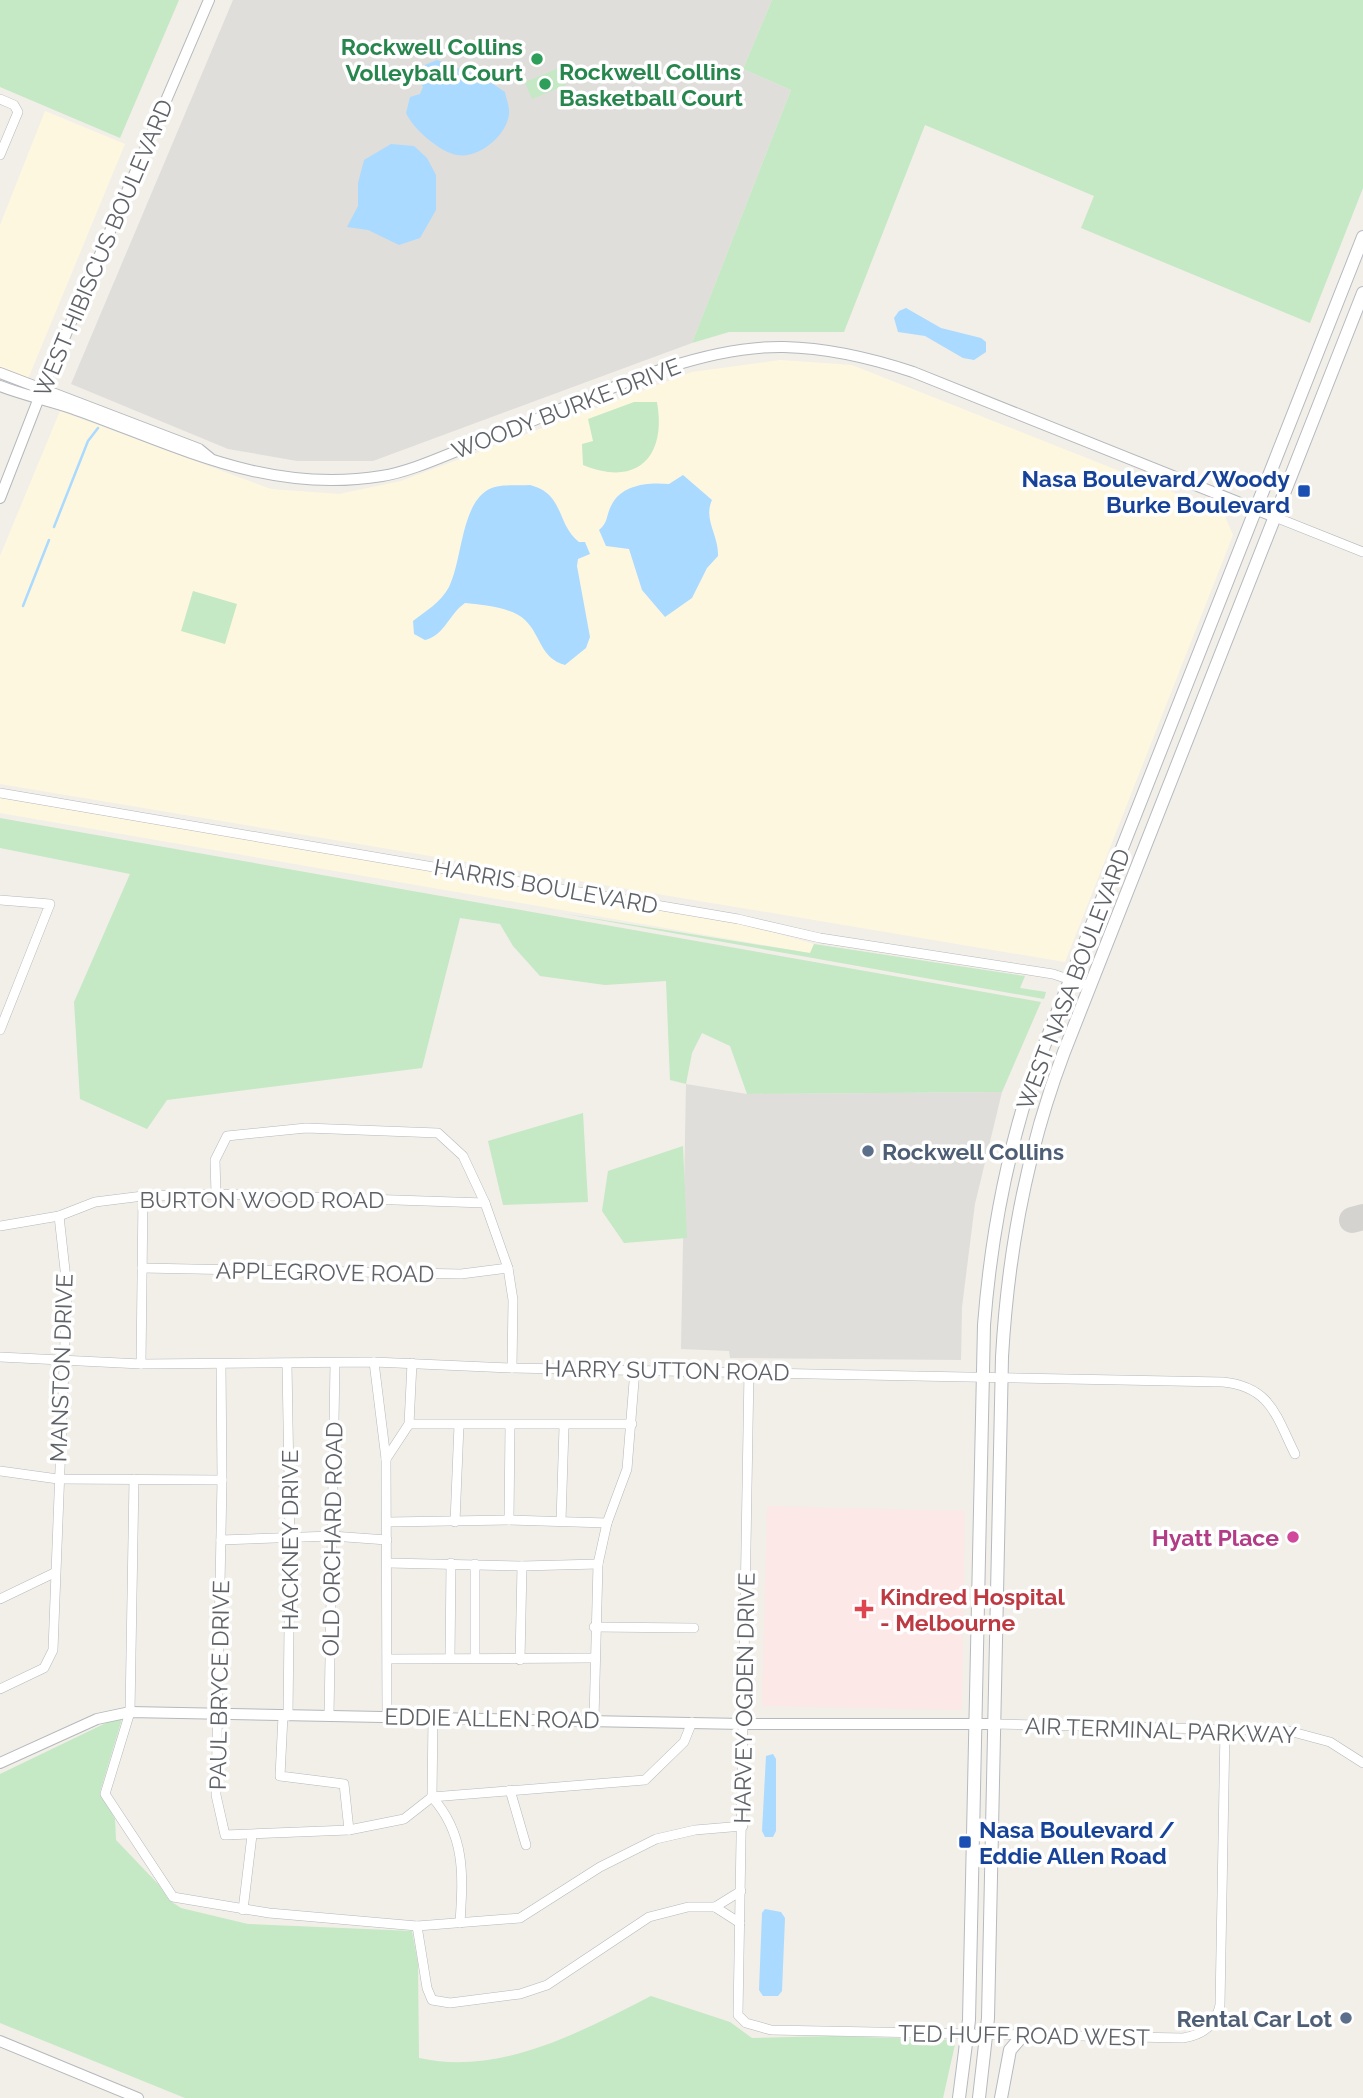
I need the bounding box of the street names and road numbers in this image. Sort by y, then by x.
street label: WEST HIBISCUS BOULEVARD [28,95,178,401]
street label: WOODY BURKE DRIVE [448,352,684,464]
street label: WEST NASA BOULEVARD [1011,845,1135,1113]
street label: HARRIS BOULEVARD [432,853,660,919]
street label: BURTON WOOD ROAD [139,1186,385,1213]
street label: APPLEGROVE ROAD [215,1257,435,1287]
street label: MANSTON DRIVE [44,1273,78,1463]
street label: HARRY SUTTON ROAD [544,1354,790,1386]
street label: OLD ORCHARD ROAD [316,1421,348,1657]
street label: HACKNEY DRIVE [276,1449,303,1631]
street label: HARVEY OGDEN DRIVE [728,1572,760,1824]
street label: PAUL BRYCE DRIVE [204,1580,234,1790]
street label: EDDIE ALLEN ROAD [384,1703,600,1733]
street label: AIR TERMINAL PARKWAY [1025,1712,1298,1748]
street label: TED HUFF ROAD WEST [898,2019,1150,2051]

